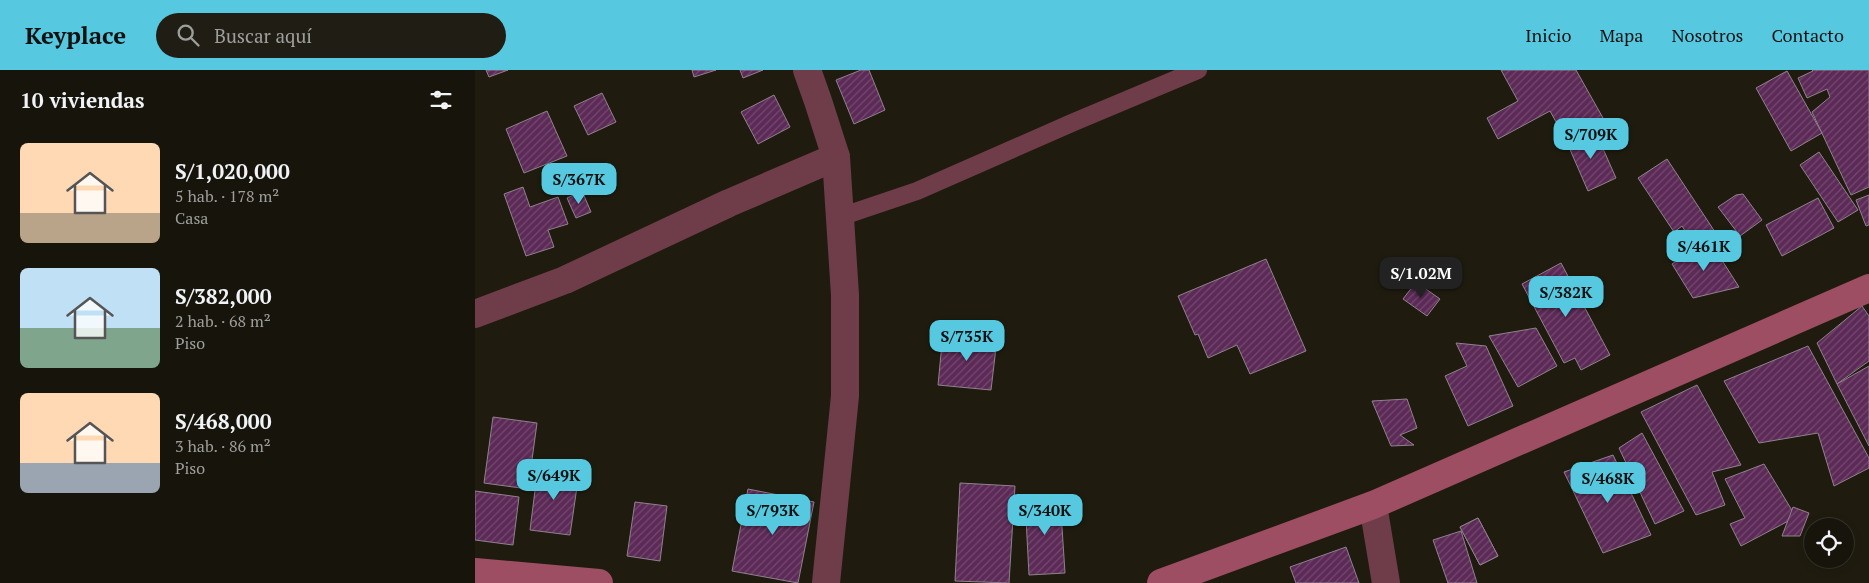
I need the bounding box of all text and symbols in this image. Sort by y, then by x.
search box [156,13,506,58]
text: Keyplace [25,19,126,51]
icon: search [174,21,202,49]
text: Buscar aquí [214,23,312,48]
text: Inicio [1525,23,1571,47]
text: Mapa [1599,23,1643,47]
text: Nosotros [1671,23,1743,47]
text: Contacto [1771,23,1844,47]
text: 10 viviendas [20,86,145,114]
icon: filters [427,86,455,114]
pin: S/709K [1550,118,1632,160]
text: S/709K [1565,123,1617,145]
text: S/1,020,000 [175,157,290,185]
pin: S/367K [538,162,620,205]
icon: home [60,163,120,223]
text: S/367K [553,168,605,190]
text: 5 hab. · 178 m² [175,185,279,207]
text: Casa [175,207,208,229]
pin: S/461K [1663,230,1745,272]
text: S/461K [1678,235,1730,257]
pin: S/1.02M [1375,256,1467,299]
text: S/1.02M [1390,262,1452,284]
pin: S/382K [1525,276,1607,318]
text: S/382K [1540,281,1592,303]
text: S/382,000 [175,282,272,310]
icon: home [60,288,120,348]
text: 2 hab. · 68 m² [175,310,271,332]
pin: S/735K [926,320,1008,362]
text: S/735K [941,325,993,347]
text: Piso [175,332,205,354]
text: S/468,000 [175,407,272,435]
icon: home [60,413,120,473]
text: 3 hab. · 86 m² [175,435,271,457]
text: Piso [175,457,205,479]
pin: S/649K [513,458,595,501]
pin: S/468K [1567,462,1649,504]
text: S/649K [528,464,580,486]
text: S/468K [1582,467,1634,489]
pin: S/793K [732,494,814,536]
pin: S/340K [1004,494,1086,536]
text: S/793K [747,499,799,521]
text: S/340K [1019,499,1071,521]
map controls [1804,518,1854,568]
button: locate [1804,518,1854,568]

